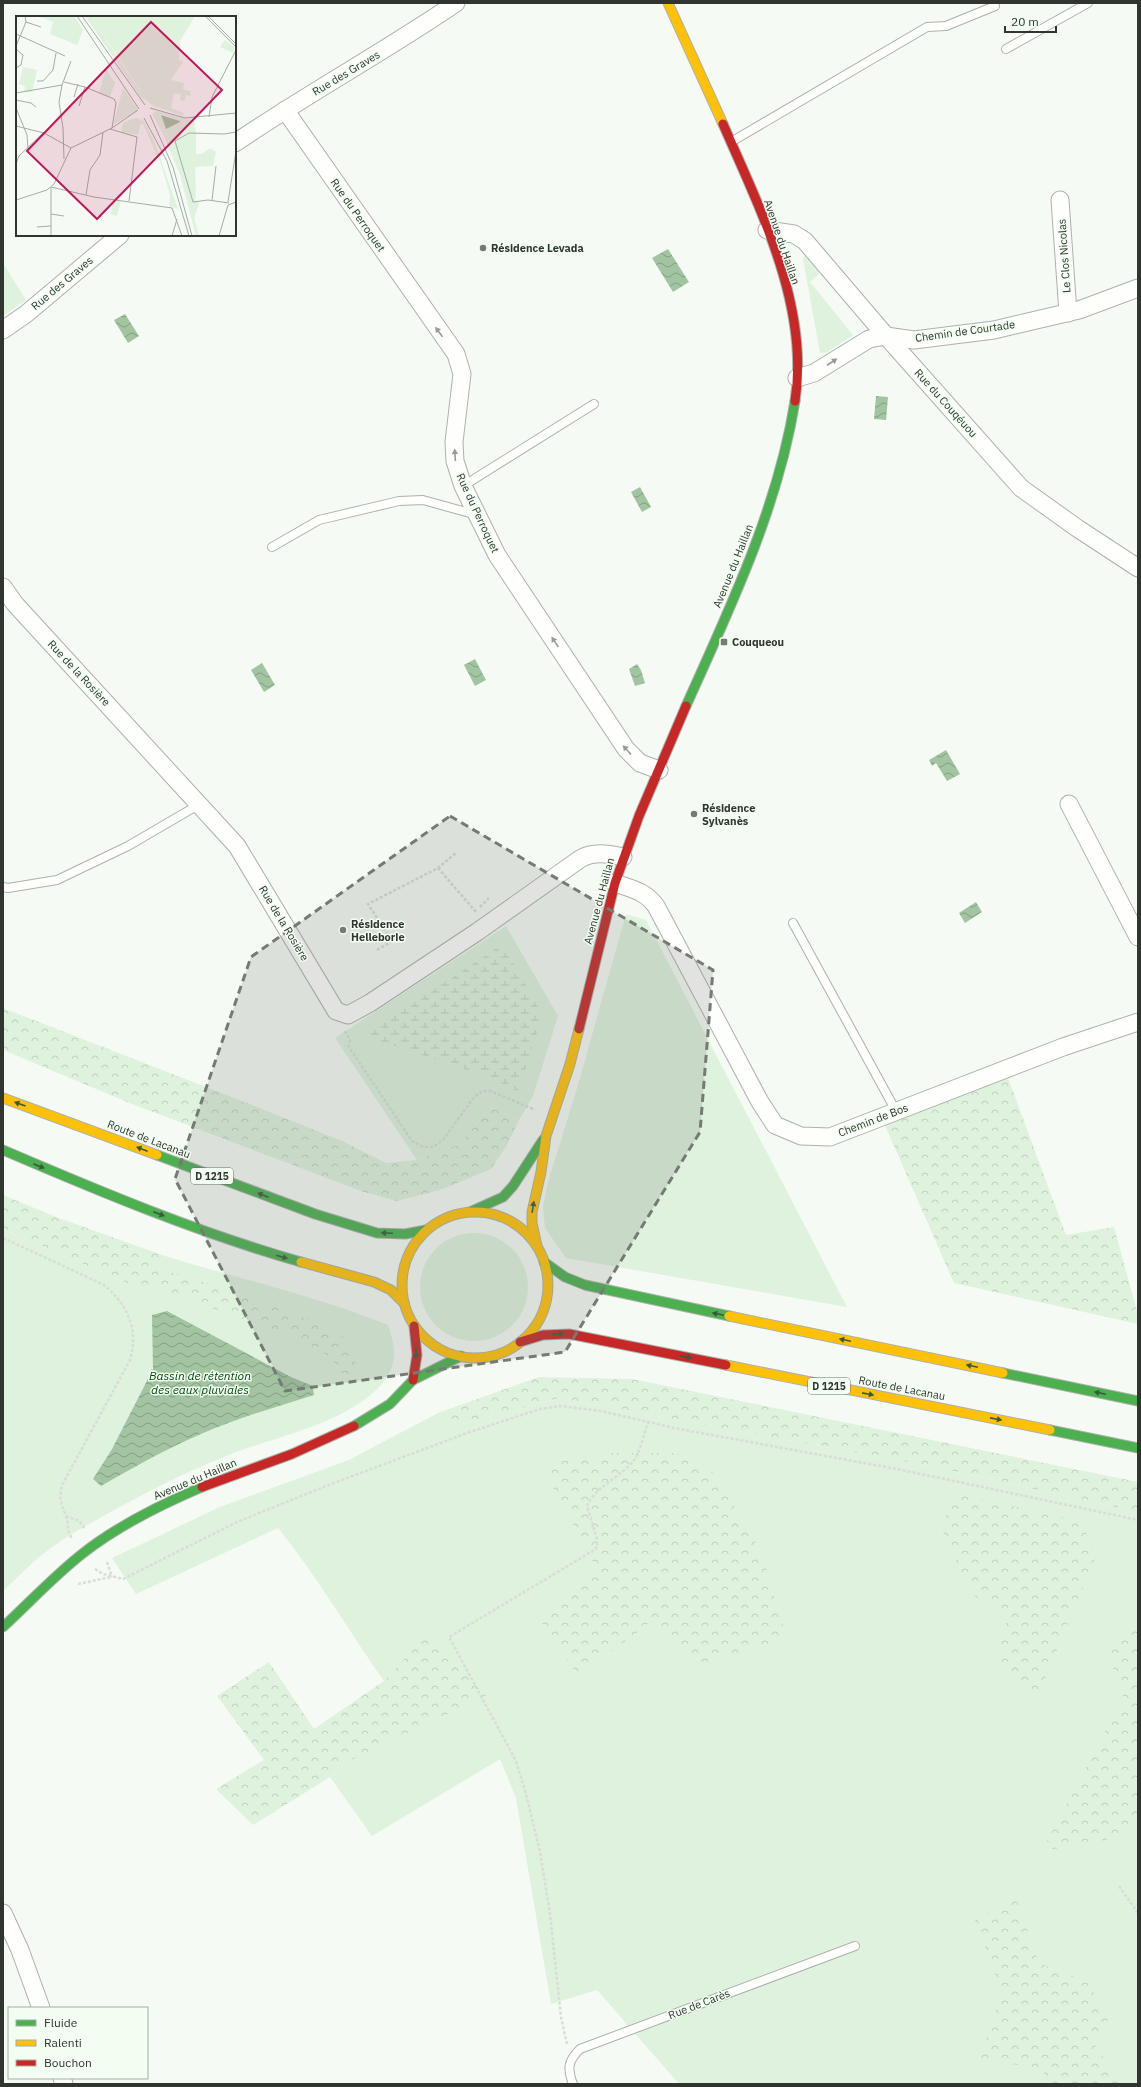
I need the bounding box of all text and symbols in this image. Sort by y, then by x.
scale bar [1005,8,1056,34]
text: 20 m [1011,14,1039,29]
inset map [16,16,236,236]
street label: Rue des Graves [310,47,382,99]
street label: Rue du Perroquet [328,176,389,254]
street label: Avenue du Haillan [761,198,803,286]
street label: Le Clos Nicolas [1054,218,1074,294]
place label: Résidence Levada [491,241,584,255]
marker: Résidence Levada [478,243,488,253]
street label: Rue des Graves [28,253,96,313]
street label: Chemin de Courtade [914,317,1016,345]
one-way arrow [435,326,443,337]
one-way arrow [827,358,837,366]
street label: Rue du Couqéuou [912,366,980,440]
one-way arrow [451,449,458,461]
street label: Rue du Perroquet [453,471,503,555]
street label: Avenue du Haillan [710,522,756,610]
place label: Couqueou [732,635,784,649]
street label: Rue de la Rosière [45,637,113,709]
one-way arrow [551,637,559,647]
marker: Couqueou [719,637,729,647]
one-way arrow [622,745,632,755]
place label: Résidence Sylvanès [702,801,755,828]
marker: Résidence Sylvanès [689,809,699,819]
street label: Avenue du Haillan [581,856,617,946]
street label: Rue de la Rosière [256,883,312,963]
place label: Résidence Helleborie [351,917,405,944]
marker: Résidence Helleborie [338,925,348,935]
one-way arrow [14,1100,26,1106]
street label: Chemin de Bos [836,1100,910,1140]
street label: Route de Lacanau [105,1117,193,1161]
one-way arrow [135,1145,147,1151]
one-way arrow [33,1163,45,1169]
road number: D 1215 [191,1168,233,1184]
one-way arrow [257,1192,269,1198]
one-way arrow [530,1201,536,1213]
one-way arrow [154,1212,166,1218]
one-way arrow [380,1230,393,1236]
one-way arrow [276,1254,288,1260]
one-way arrow [712,1311,724,1317]
one-way arrow [552,1331,564,1338]
one-way arrow [839,1337,851,1343]
one-way arrow [413,1347,419,1360]
one-way arrow [680,1355,692,1361]
one-way arrow [966,1363,979,1369]
water label: Bassin de rétention des eaux pluviales [149,1368,251,1397]
street label: Route de Lacanau [858,1373,946,1403]
road number: D 1215 [808,1378,850,1394]
one-way arrow [1094,1389,1106,1395]
one-way arrow [862,1391,874,1397]
one-way arrow [989,1417,1002,1423]
street label: Avenue du Haillan [151,1455,239,1503]
street label: Rue de Carès [666,1986,732,2022]
legend [8,2007,148,2079]
text: Fluide [44,2015,78,2030]
text: Ralenti [44,2035,82,2050]
text: Bouchon [44,2055,92,2070]

